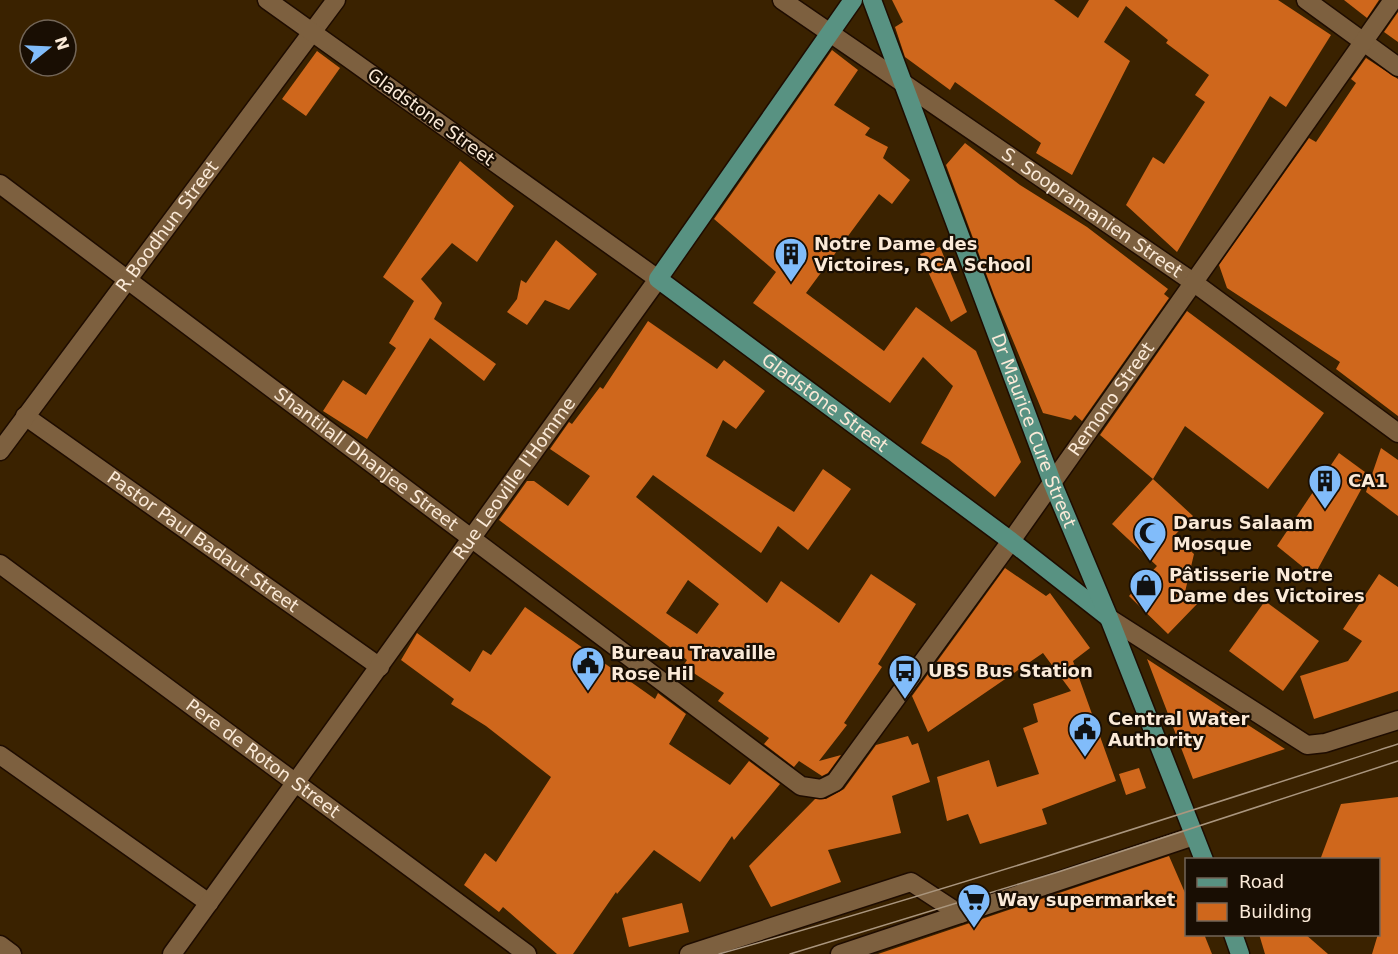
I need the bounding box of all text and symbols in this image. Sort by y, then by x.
north arrow [18,18,78,78]
text: N [51,34,73,53]
street label: Gladstone Street [364,63,499,170]
street label: S. Soopramanien Street [998,143,1187,282]
street label: R.Boodhun Street [111,156,223,296]
place label: Notre Dame des Victoires, RCA School [814,233,1031,275]
building icon: Notre Dame des Victoires, RCA School [773,236,809,283]
street label: Dr Maurice Cure Street [987,330,1081,531]
street label: Remono Street [1063,338,1158,460]
street label: Gladstone Street [758,349,892,456]
street label: Shantilall Dhanjee Street [270,383,463,535]
street label: Rue Leoville l'Homme [449,393,579,563]
building icon: CA1 [1307,463,1343,510]
street label: Pastor Paul Badaut Street [103,467,303,616]
place label: CA1 [1348,470,1388,491]
place label: Darus Salaam Mosque [1173,512,1313,554]
mosque icon: Darus Salaam Mosque [1132,515,1168,562]
place label: Pâtisserie Notre Dame des Victoires [1169,564,1365,606]
shop icon: Pâtisserie Notre Dame des Victoires [1128,567,1164,614]
place label: Bureau Travaille Rose Hil [611,642,776,684]
public building icon: Bureau Travaille Rose Hil [570,645,606,692]
bus stop icon: UBS Bus Station [887,653,923,700]
place label: UBS Bus Station [928,660,1093,681]
street label: Pere de Roton Street [182,694,344,822]
place label: Central Water Authority [1108,708,1249,750]
public building icon: Central Water Authority [1067,711,1103,758]
legend [1185,858,1380,936]
text: Road [1239,871,1284,892]
supermarket icon: Way supermarket [956,882,992,929]
place label: Way supermarket [997,889,1176,910]
text: Building [1239,901,1312,922]

